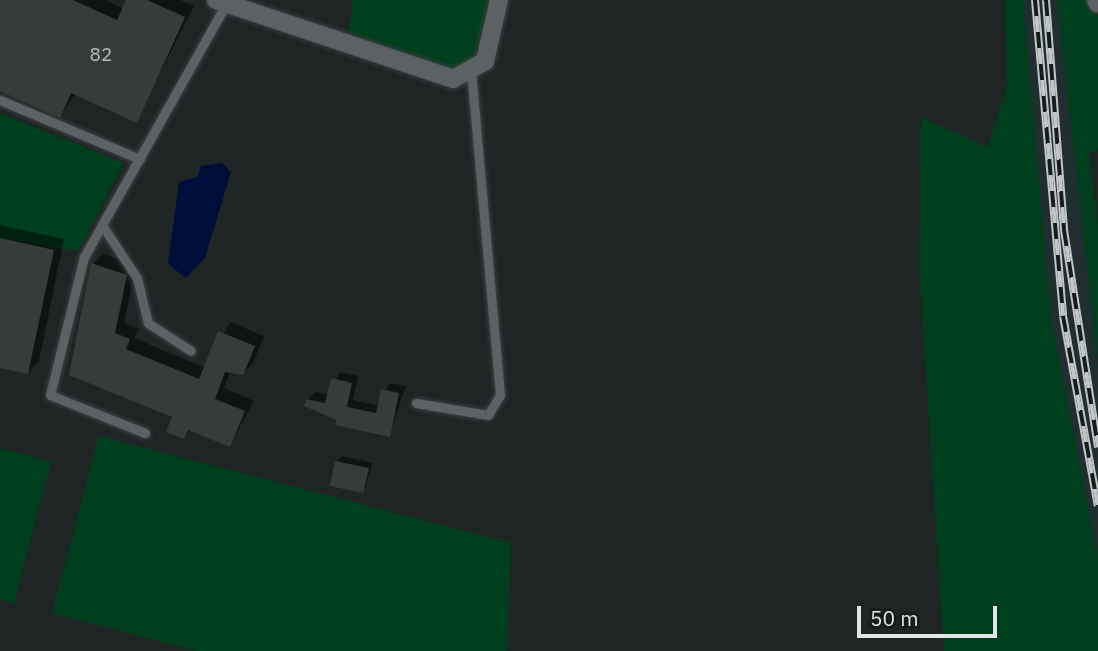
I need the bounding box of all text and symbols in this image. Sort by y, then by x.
house number: 82 [90,44,112,66]
scale bar [860,592,1000,636]
text: 50 m [870,604,919,632]

